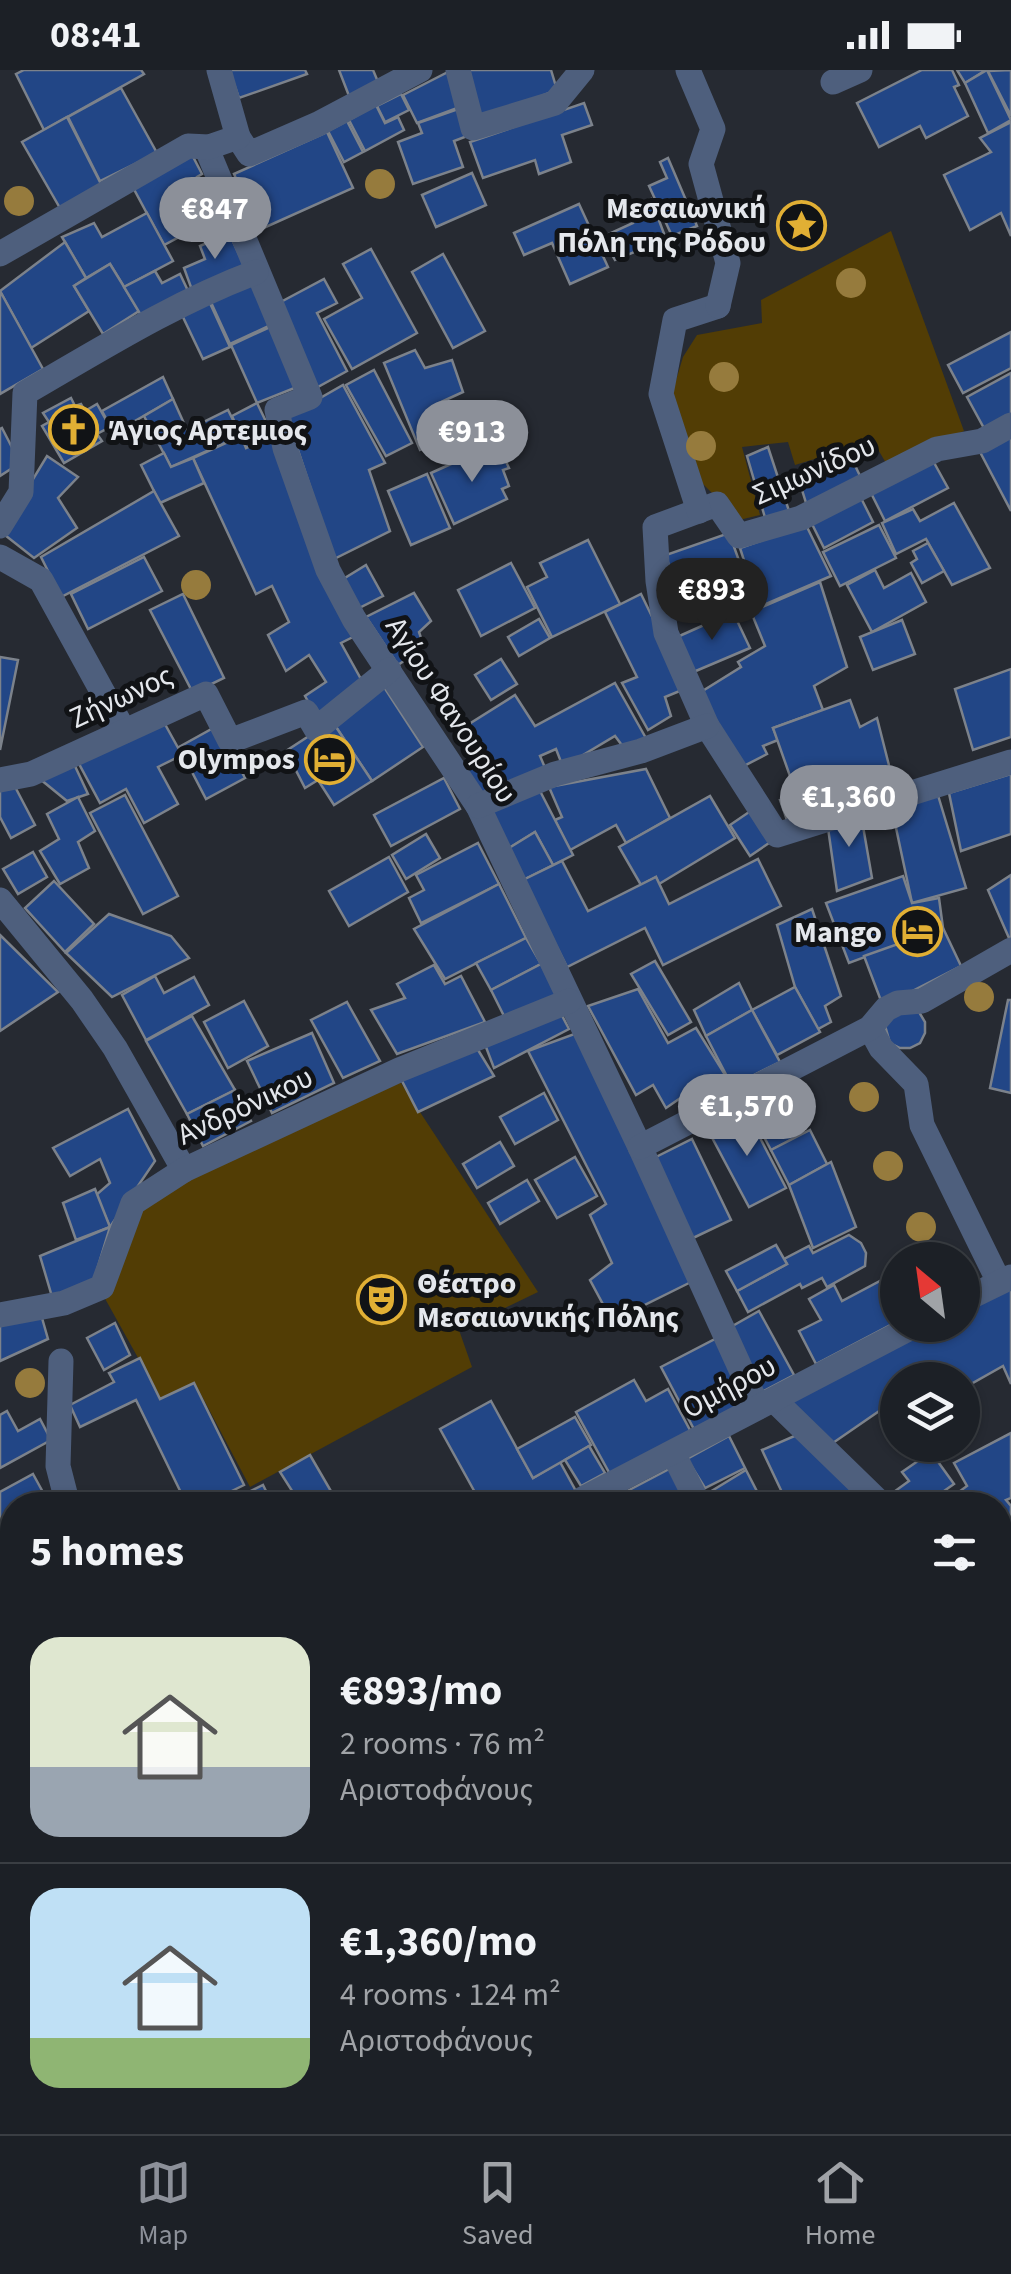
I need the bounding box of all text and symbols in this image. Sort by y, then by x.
text: 08:41 [50,8,142,62]
pin: €847 [156,177,274,262]
text: €847 [181,186,249,232]
place label: Μεσαιωνική Πόλη της Ρόδου [557,187,766,264]
place icon: Μεσαιωνική Πόλη της Ρόδου [775,199,827,251]
pin: €913 [413,400,531,485]
church icon: Άγιος Αρτεμιος [48,404,100,456]
place label: Άγιος Αρτεμιος [109,409,307,452]
text: €913 [438,409,506,455]
street label: Σιμωνίδου [746,424,882,516]
pin: €893 [653,558,771,643]
text: €893 [678,567,746,613]
street label: Αγίου Φανουρίου [375,608,527,812]
street label: Ζήνωνος [62,654,180,740]
hotel icon: Olympos [304,733,356,785]
place label: Olympos [178,738,295,781]
pin: €1,360 [768,765,930,850]
text: €1,360 [802,774,896,820]
hotel icon: Mango [891,906,943,958]
place label: Mango [794,911,882,954]
street label: Ανδρόνικου [170,1056,320,1156]
pin: €1,570 [666,1074,828,1159]
text: €1,570 [700,1083,794,1129]
north arrow [880,1242,980,1342]
map controls [880,1242,980,1462]
place label: Θέατρο Μεσαιωνικής Πόλης [417,1262,679,1339]
theatre icon: Θέατρο Μεσαιωνικής Πόλης [356,1274,408,1326]
street label: Ομήρου [674,1344,784,1430]
button: layers [880,1362,980,1462]
text: 5 homes [30,1522,184,1582]
icon: filters [927,1525,982,1580]
text: €893/mo [340,1661,502,1721]
icon: home [110,1677,230,1797]
text: 2 rooms · 76 m² [340,1721,545,1767]
text: Αριστοφάνους [340,1767,533,1813]
text: €1,360/mo [340,1912,537,1972]
icon: home [110,1928,230,2048]
text: 4 rooms · 124 m² [340,1972,561,2018]
text: Αριστοφάνους [340,2018,533,2064]
tab: Map [136,2155,191,2255]
tab: Saved [462,2155,533,2255]
tab: Home [805,2155,875,2255]

